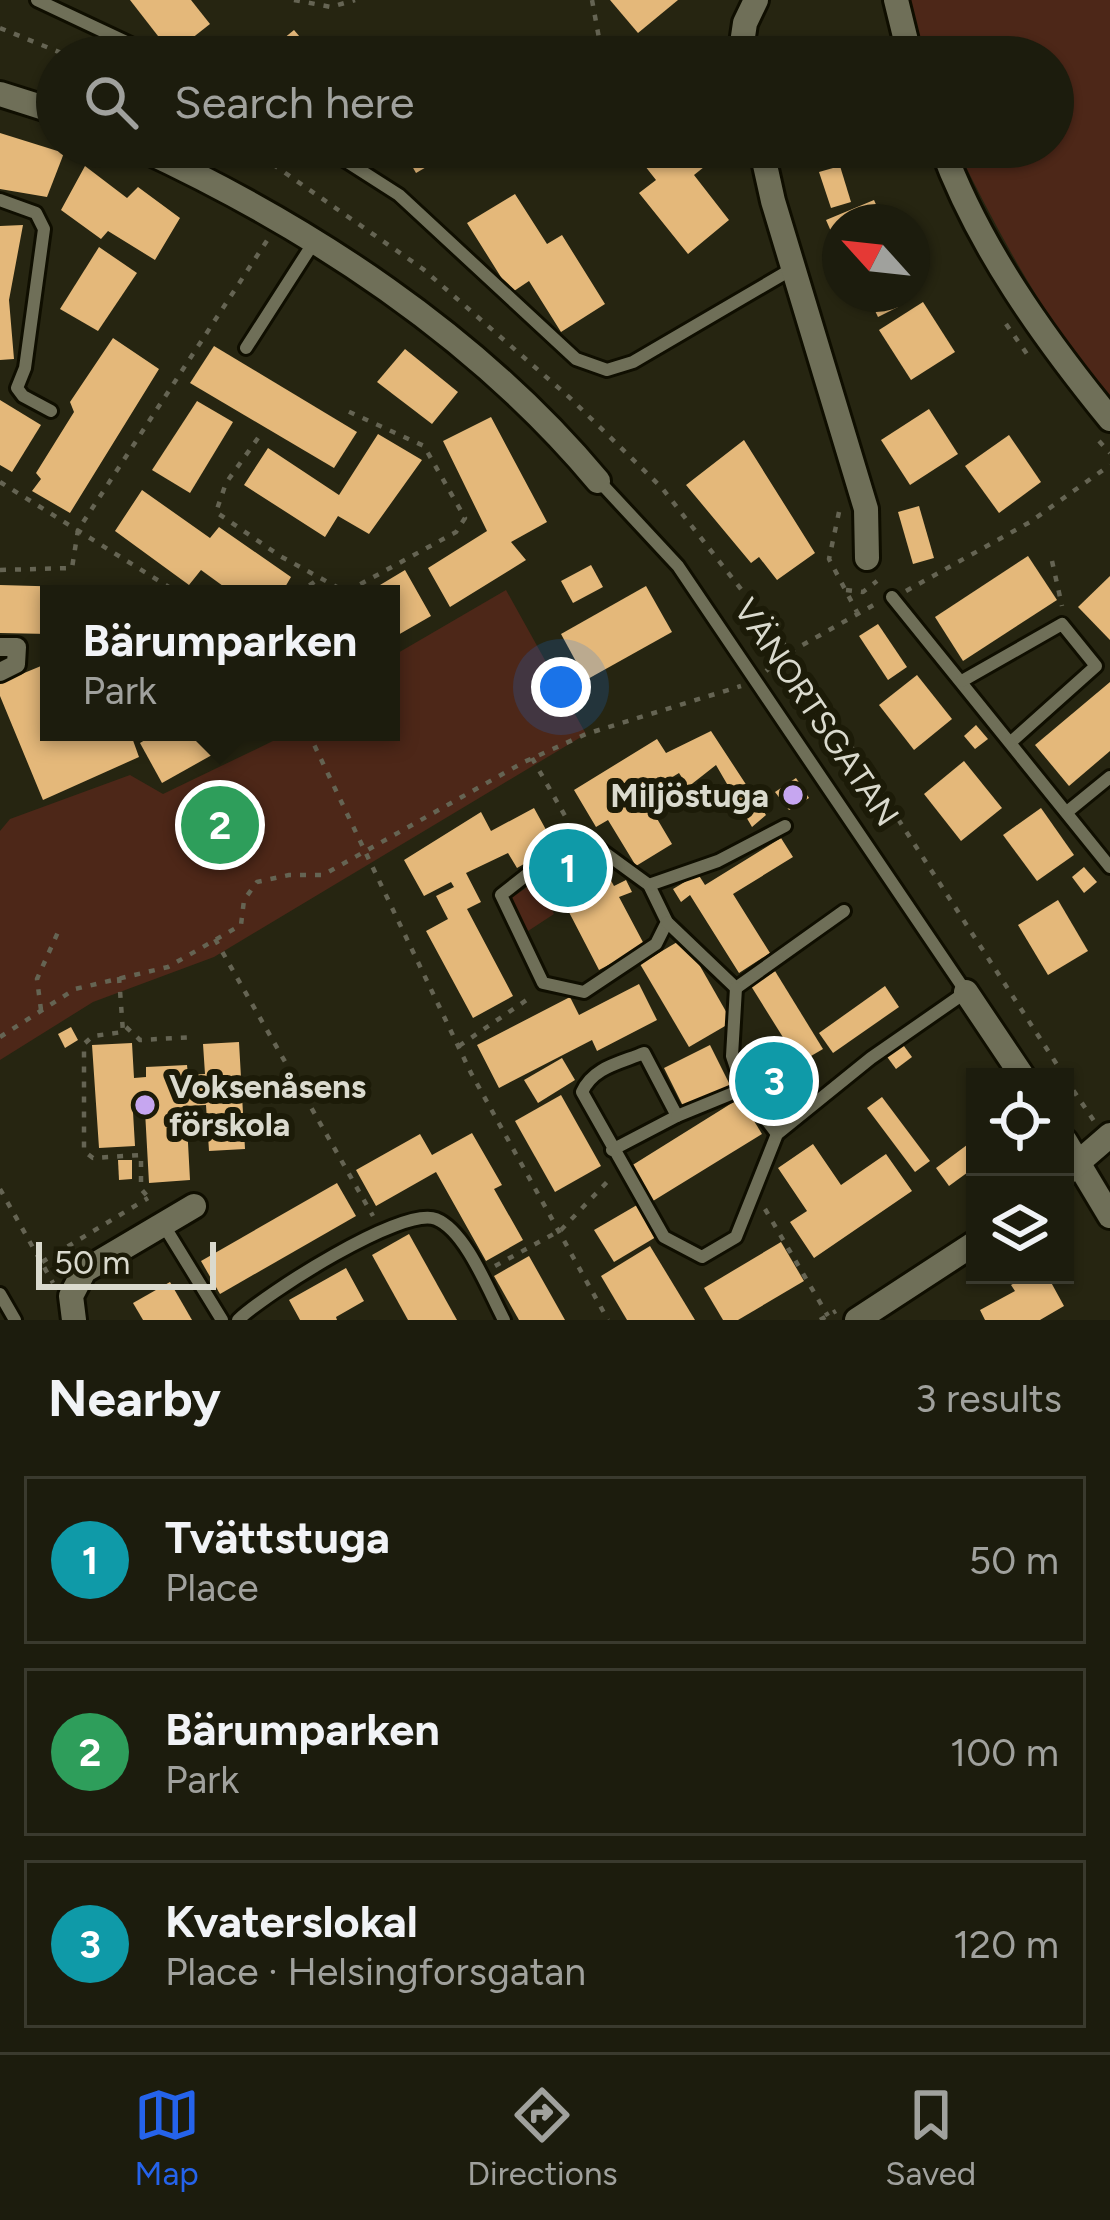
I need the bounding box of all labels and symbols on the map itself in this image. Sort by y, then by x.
north arrow [822,204,930,312]
street label: VÄNORTSGATAN [726,591,907,833]
your location [531,657,591,717]
place label: Miljöstuga [610,776,769,815]
pin: 2 [181,780,259,870]
marker: Miljöstuga [780,782,806,808]
pin: 1 [529,823,607,913]
pin: 3 [735,1036,813,1126]
place label: Voksenåsens förskola [169,1067,366,1144]
marker: Voksenåsens förskola [132,1092,158,1118]
scale bar [36,1236,216,1289]

